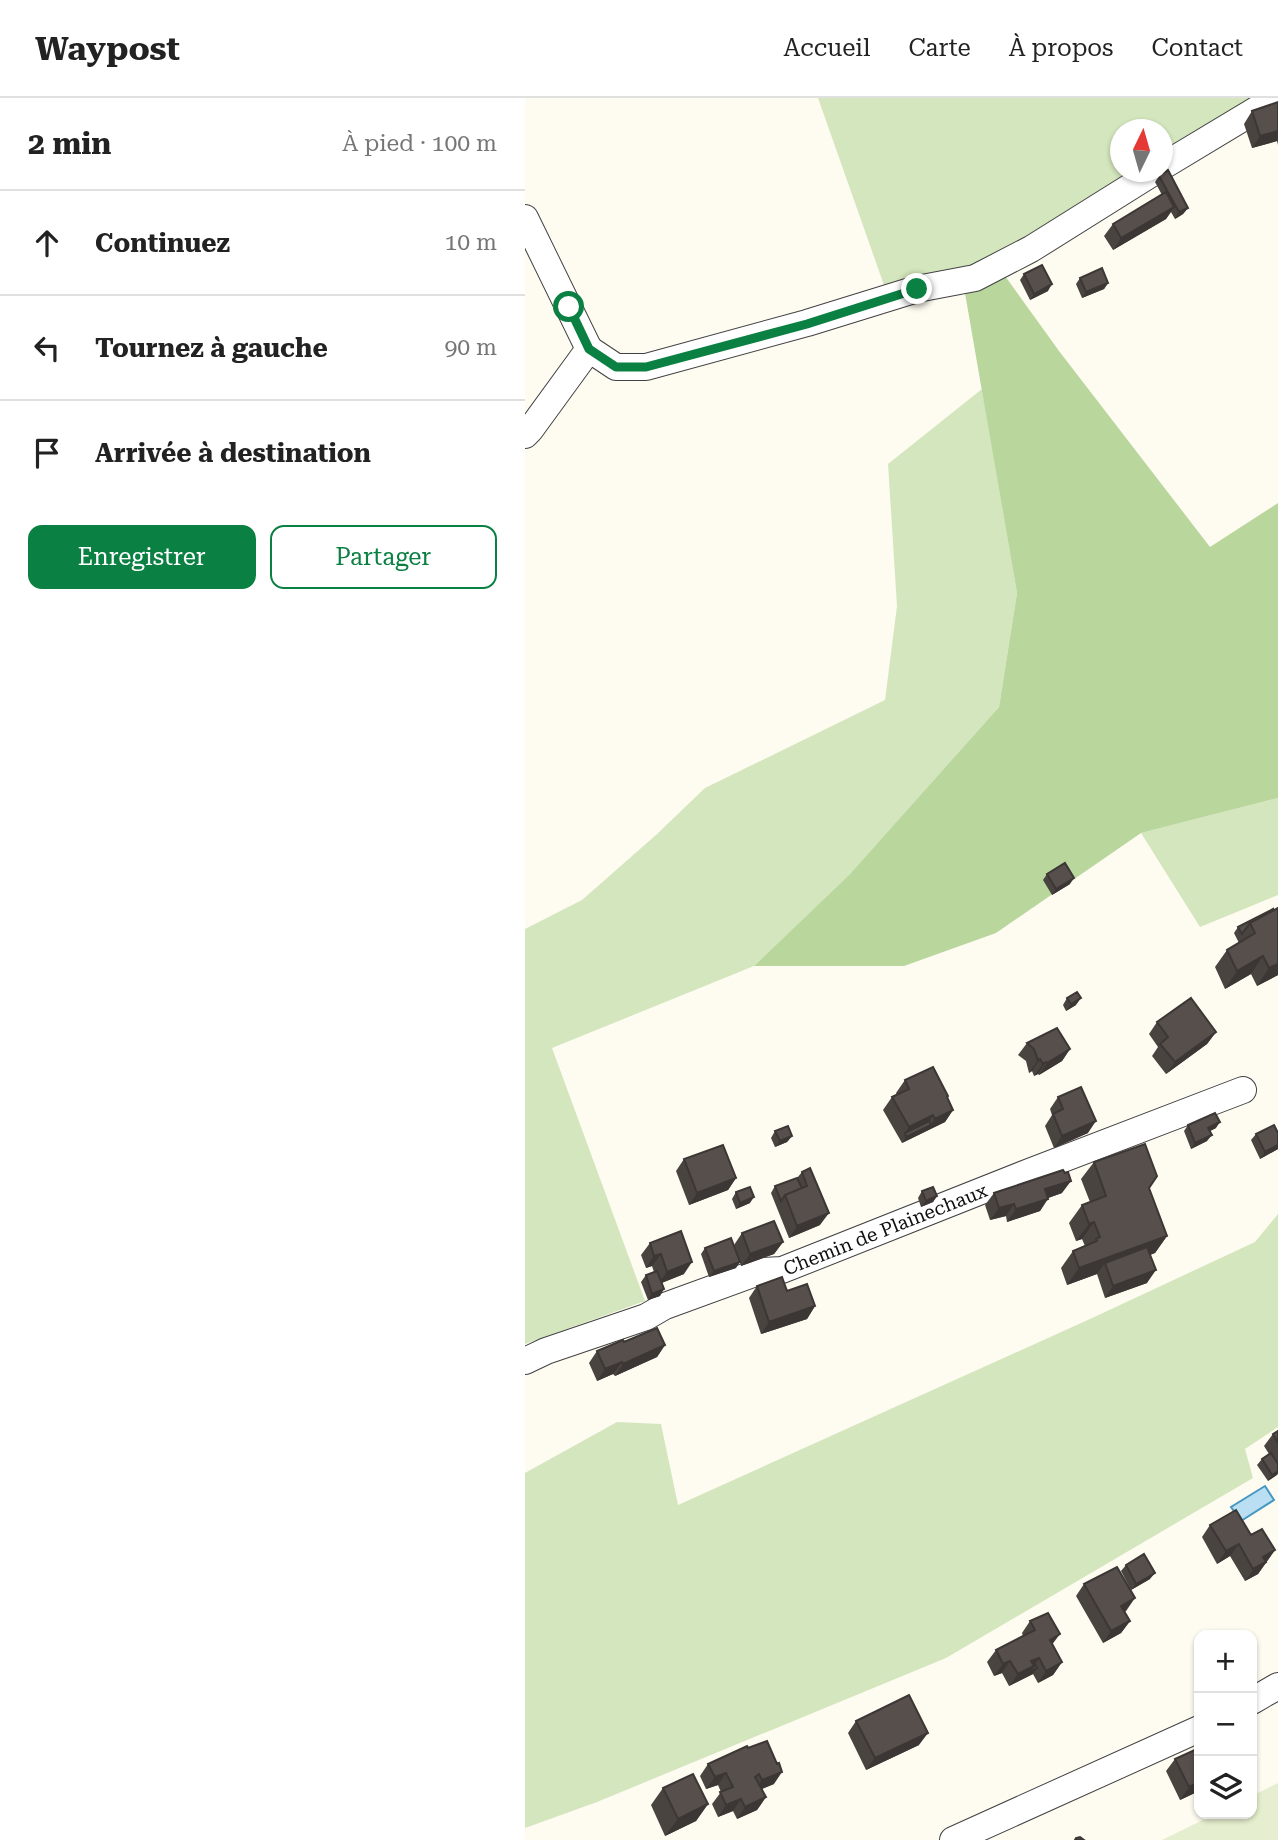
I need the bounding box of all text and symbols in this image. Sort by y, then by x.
text: Waypost [35,29,180,68]
text: Accueil [784,34,870,62]
text: Carte [908,34,971,62]
text: À propos [1009,34,1113,62]
text: Contact [1151,34,1243,62]
north arrow [1110,119,1173,182]
text: 2 min [28,126,111,161]
text: À pied · 100 m [342,130,497,157]
icon: ahead [28,224,66,262]
text: Continuez [95,228,230,258]
text: 10 m [444,229,497,256]
route end [901,273,932,304]
route start [553,291,584,322]
icon: left [28,329,66,367]
text: Tournez à gauche [95,333,328,363]
text: 90 m [444,334,497,361]
icon: arrive [28,434,66,472]
text: Arrivée à destination [95,438,371,468]
button: Enregistrer [28,525,256,589]
button: Partager [270,525,497,589]
street label: Chemin de Plainechaux [780,1178,991,1280]
map controls [1194,1630,1257,1819]
button: + [1194,1630,1257,1693]
button: − [1194,1693,1257,1756]
button: layers [1194,1756,1257,1819]

